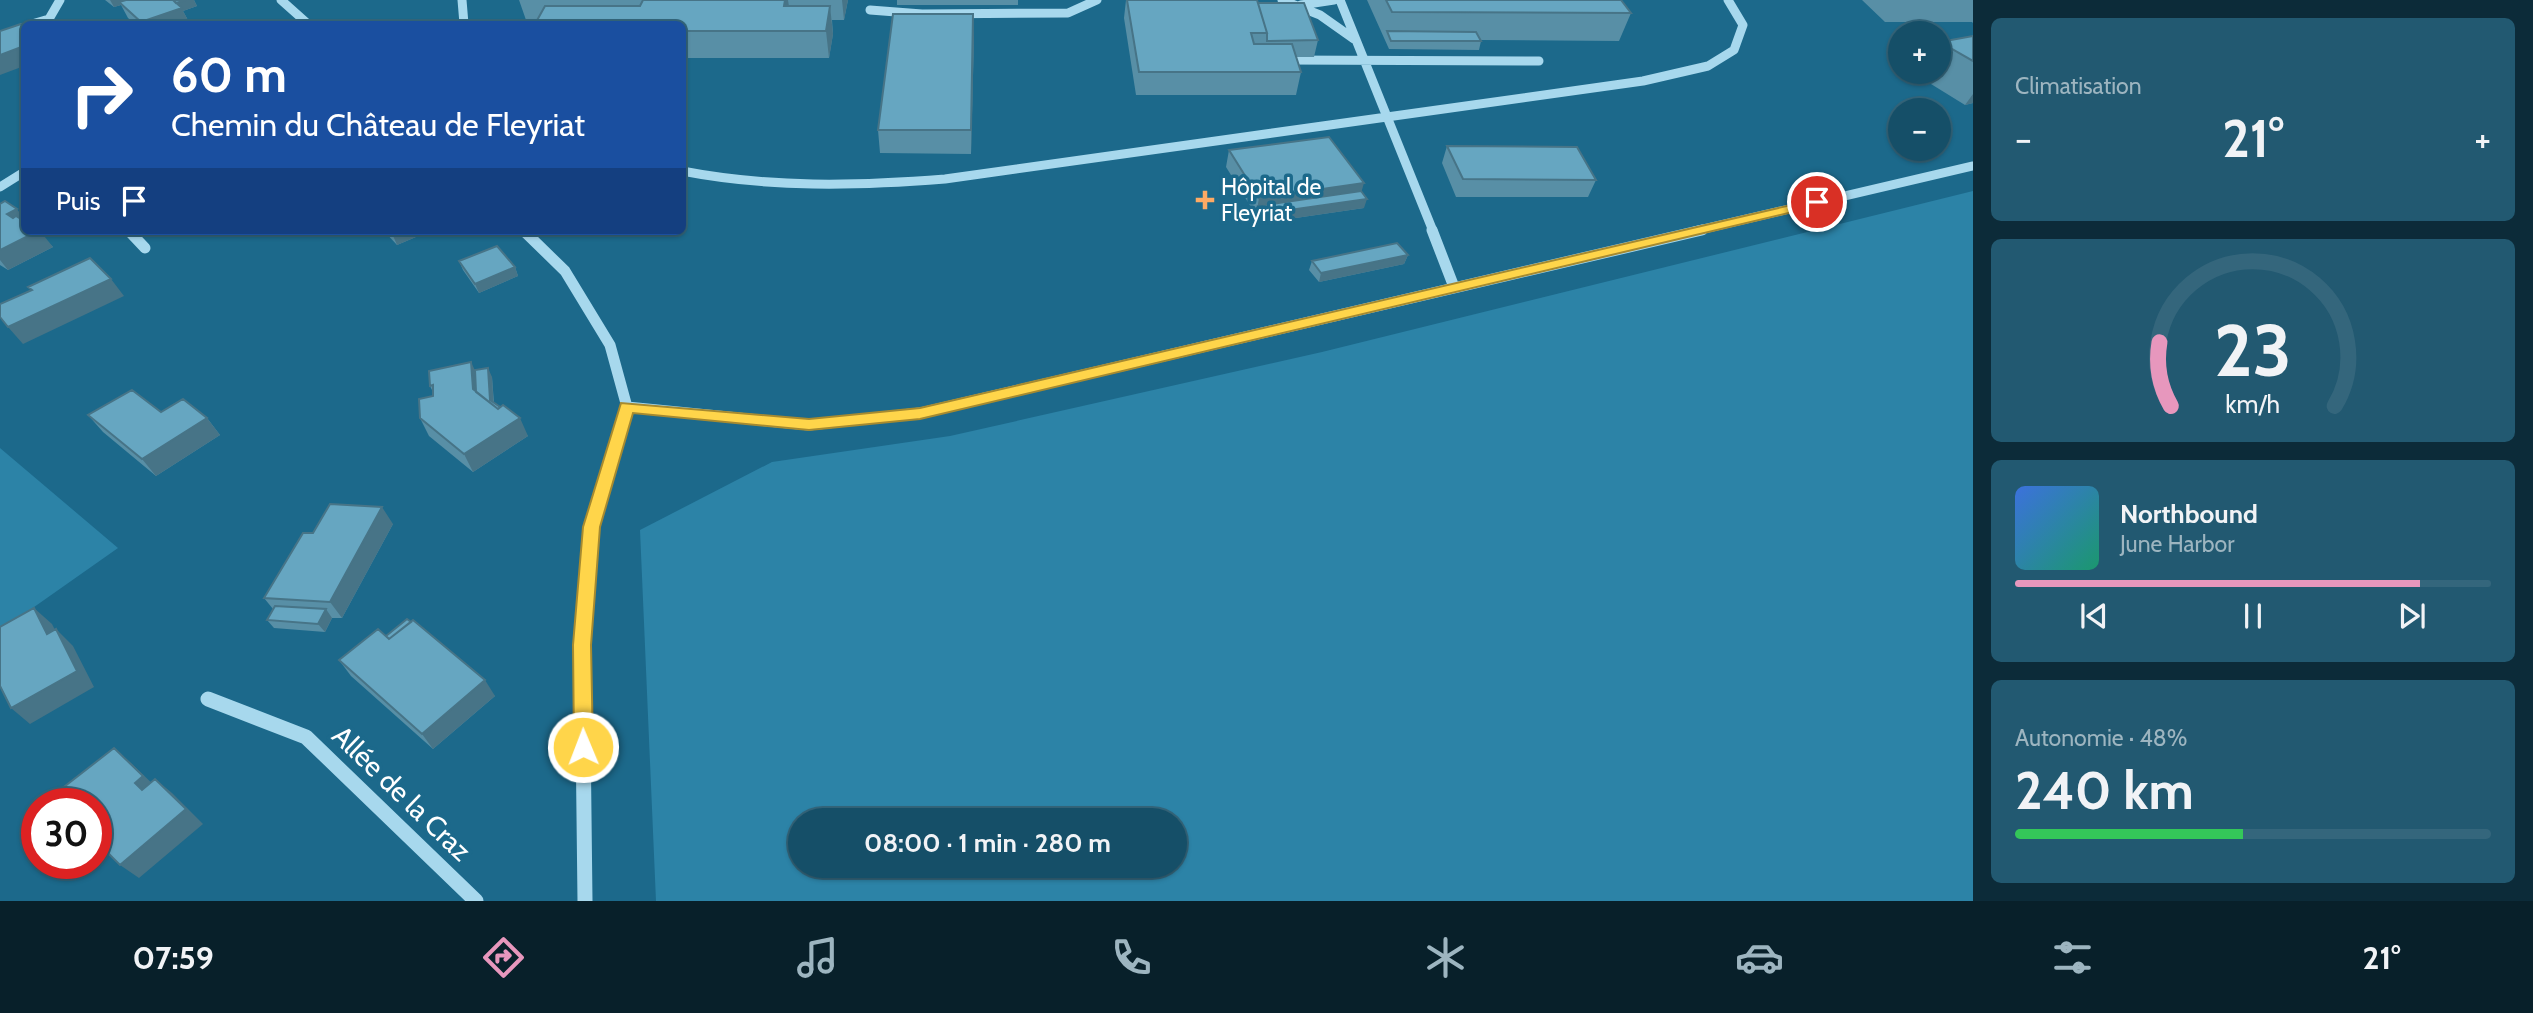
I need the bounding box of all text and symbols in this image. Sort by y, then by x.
map controls [1888,21,1951,161]
button: + [1888,21,1951,84]
text: 60 m [171,45,287,104]
icon: right [56,49,147,140]
text: Climatisation [2015,72,2142,100]
button: − [1888,98,1951,161]
text: Chemin du Château de Fleyriat [171,105,585,144]
text: 21° [2222,107,2284,170]
text: − [2015,115,2032,162]
text: + [2474,115,2491,162]
pin [1787,172,1847,232]
place label: Hôpital de Fleyriat [1221,173,1321,227]
icon: arrive [115,182,153,220]
icon: arrive [1798,183,1836,221]
text: Puis [56,185,101,217]
marker: Hôpital de Fleyriat [1195,190,1215,210]
text: 23 [2214,307,2292,395]
text: km/h [2226,389,2280,419]
text: Northbound [2120,498,2258,530]
text: June Harbor [2120,530,2234,558]
icon: previous [2075,597,2113,635]
icon: pause [2234,597,2272,635]
icon: next [2393,597,2431,635]
position arrow [546,710,620,784]
street label: Allée de la Craz [325,718,479,868]
text: Autonomie · 48% [2015,724,2187,752]
text: 240 km [2015,759,2194,822]
speed limit sign: 30 [21,788,112,879]
text: 08:00 · 1 min · 280 m [864,827,1111,859]
icon: directions [479,933,528,982]
icon: music [793,933,842,982]
icon: phone [1107,933,1156,982]
icon: climate [1421,933,1470,982]
icon: car [1735,933,1784,982]
icon: filters [2048,933,2097,982]
text: 07:59 [132,938,214,977]
text: 21° [2362,938,2400,977]

